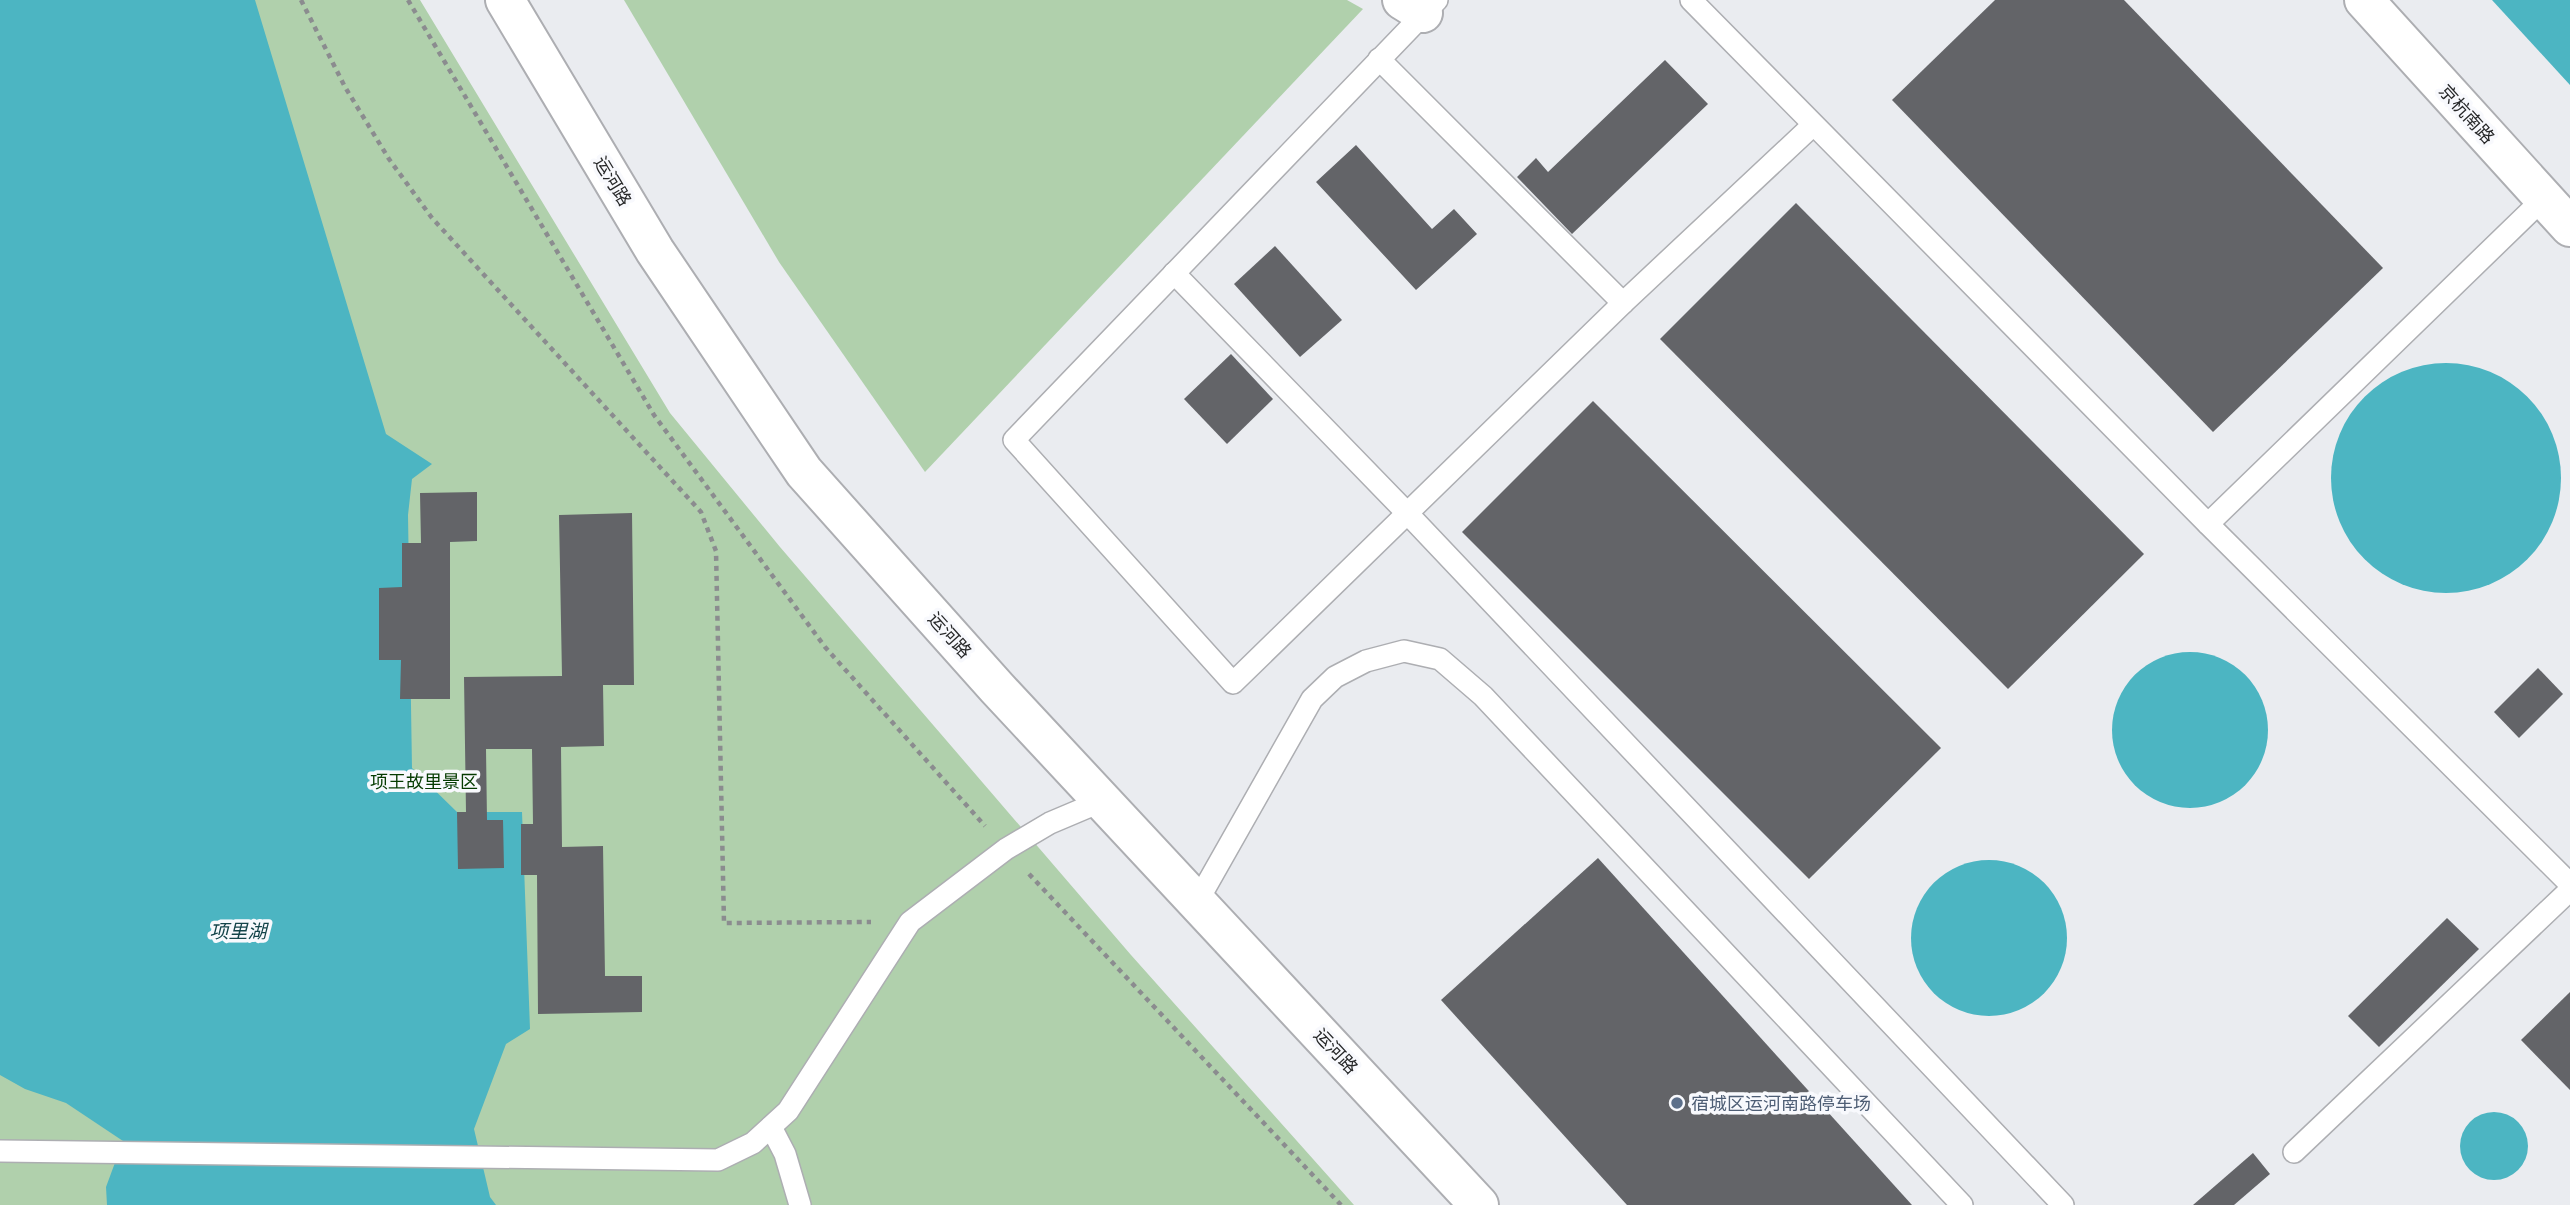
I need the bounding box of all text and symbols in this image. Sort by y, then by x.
street label: 京杭南路 [2434,79,2500,149]
street label: 运河路 [588,151,638,211]
street label: 运河路 [923,607,977,663]
park label: 项王故里景区 [370,769,478,794]
water label: 项里湖 [209,918,269,945]
street label: 运河路 [1308,1023,1364,1079]
place label: 宿城区运河南路停车场 [1691,1091,1871,1116]
marker: 宿城区运河南路停车场 [1669,1095,1685,1111]

